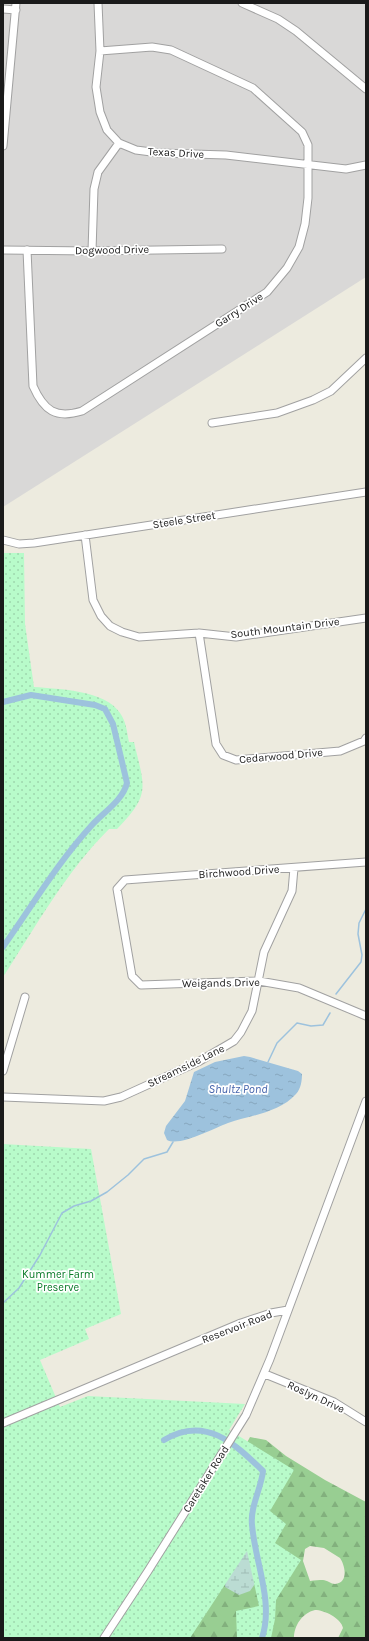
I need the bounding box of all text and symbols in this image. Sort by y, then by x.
street label: Texas Drive [148,145,205,161]
street label: Dogwood Drive [75,243,150,257]
street label: Garry Drive [213,290,266,330]
street label: Steele Street [152,509,216,531]
street label: South Mountain Drive [230,615,341,641]
street label: Cedarwood Drive [239,746,324,766]
street label: Birchwood Drive [198,863,280,881]
street label: Weigands Drive [182,976,260,990]
street label: Streamside Lane [145,1042,227,1090]
water label: Shultz Pond [208,1082,268,1096]
park label: Kummer Farm Preserve [22,1268,94,1294]
street label: Reservoir Road [200,1308,274,1346]
street label: Roslyn Drive [285,1378,347,1416]
street label: Caretaker Road [180,1443,232,1515]

